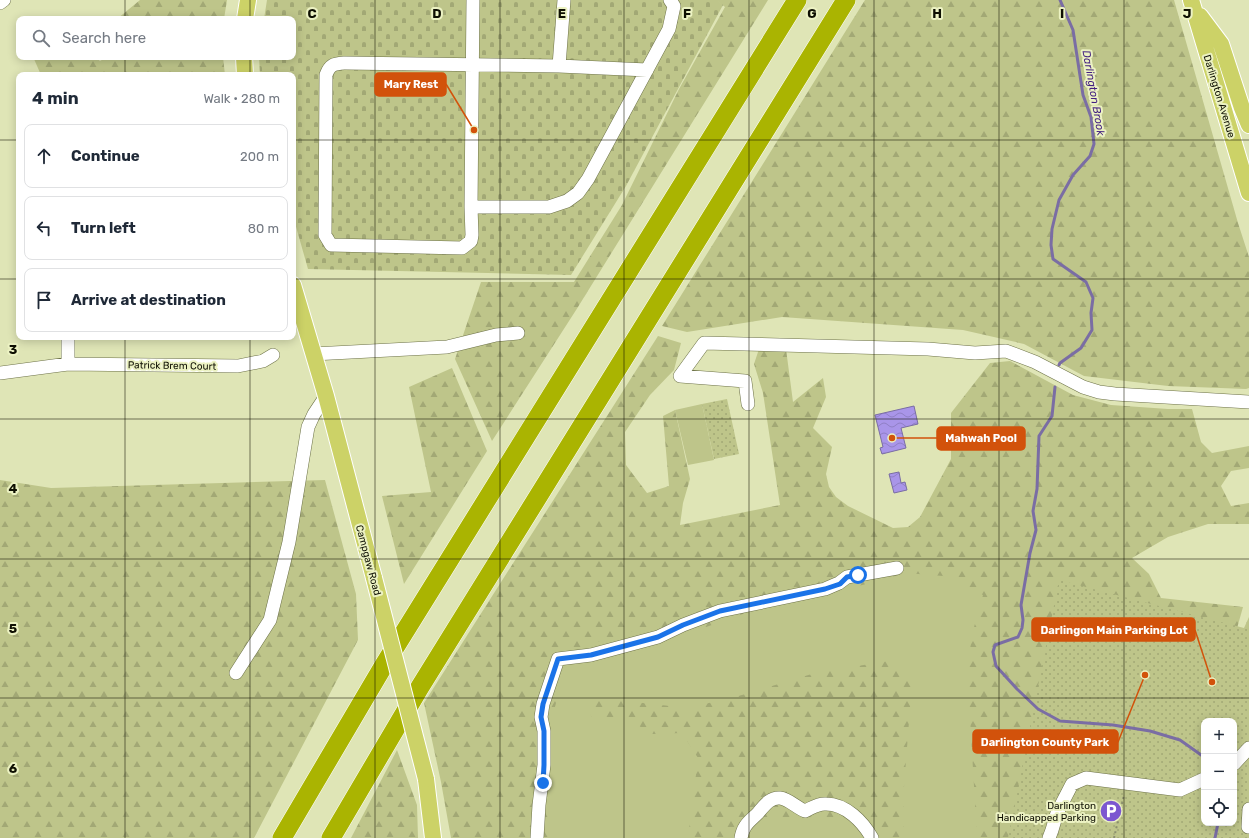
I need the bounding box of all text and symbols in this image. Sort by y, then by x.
text: C [307,6,317,21]
text: D [432,6,442,21]
text: E [558,6,566,21]
text: F [683,6,691,21]
text: G [807,6,817,21]
text: H [932,6,942,21]
text: I [1060,6,1064,21]
text: J [1183,6,1191,21]
search box [16,16,296,60]
icon: search [30,27,52,49]
text: Search here [62,29,146,47]
water label: Darlington Brook [1080,49,1107,137]
street label: Darlington Avenue [1201,53,1237,140]
callout: Mary Rest [375,73,446,96]
text: Mary Rest [384,78,438,91]
text: 4 min [32,88,79,108]
text: Walk · 280 m [203,91,280,106]
icon: ahead [33,145,55,167]
text: Continue [71,147,140,165]
text: 200 m [240,149,279,164]
icon: left [33,217,55,239]
text: Turn left [71,219,136,237]
text: 80 m [248,221,279,236]
icon: arrive [33,289,55,311]
text: Arrive at destination [71,291,226,309]
text: 3 [9,342,18,357]
street label: Patrick Brem Court [128,359,216,373]
callout: Mahwah Pool [937,427,1025,450]
text: Mahwah Pool [945,432,1017,445]
text: 4 [9,481,18,496]
street label: Campgaw Road [353,524,383,597]
route start [849,566,867,584]
callout: Darlingon Main Parking Lot [1032,618,1195,641]
text: 5 [9,621,17,636]
text: Darlingon Main Parking Lot [1040,624,1188,637]
map controls [1201,718,1237,826]
button: + [1201,718,1237,754]
callout: Darlington County Park [973,730,1118,753]
text: Darlington County Park [981,736,1110,749]
button: − [1201,754,1237,790]
text: 6 [9,761,18,776]
route end [534,774,552,792]
button: locate [1201,790,1237,826]
parking icon: Darlington Handicapped Parking [1098,798,1124,824]
place label: Darlington Handicapped Parking [997,800,1096,824]

